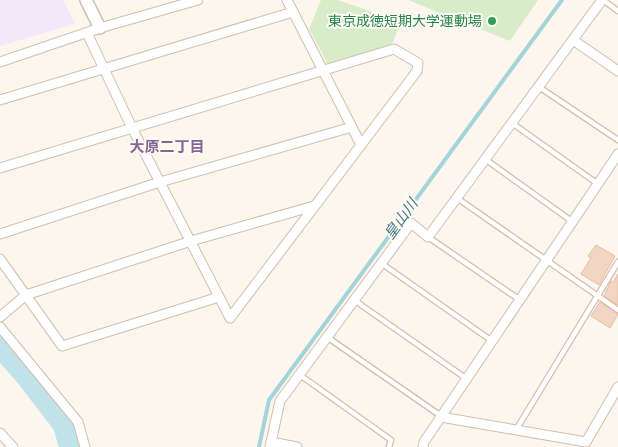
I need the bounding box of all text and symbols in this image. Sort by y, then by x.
place label: 東京成徳短期大学運動場 [328,13,482,29]
marker: 東京成徳短期大学運動場 [486,15,498,27]
district label: 大原二丁目 [129,138,205,155]
water label: 皇山川 [380,194,422,242]

